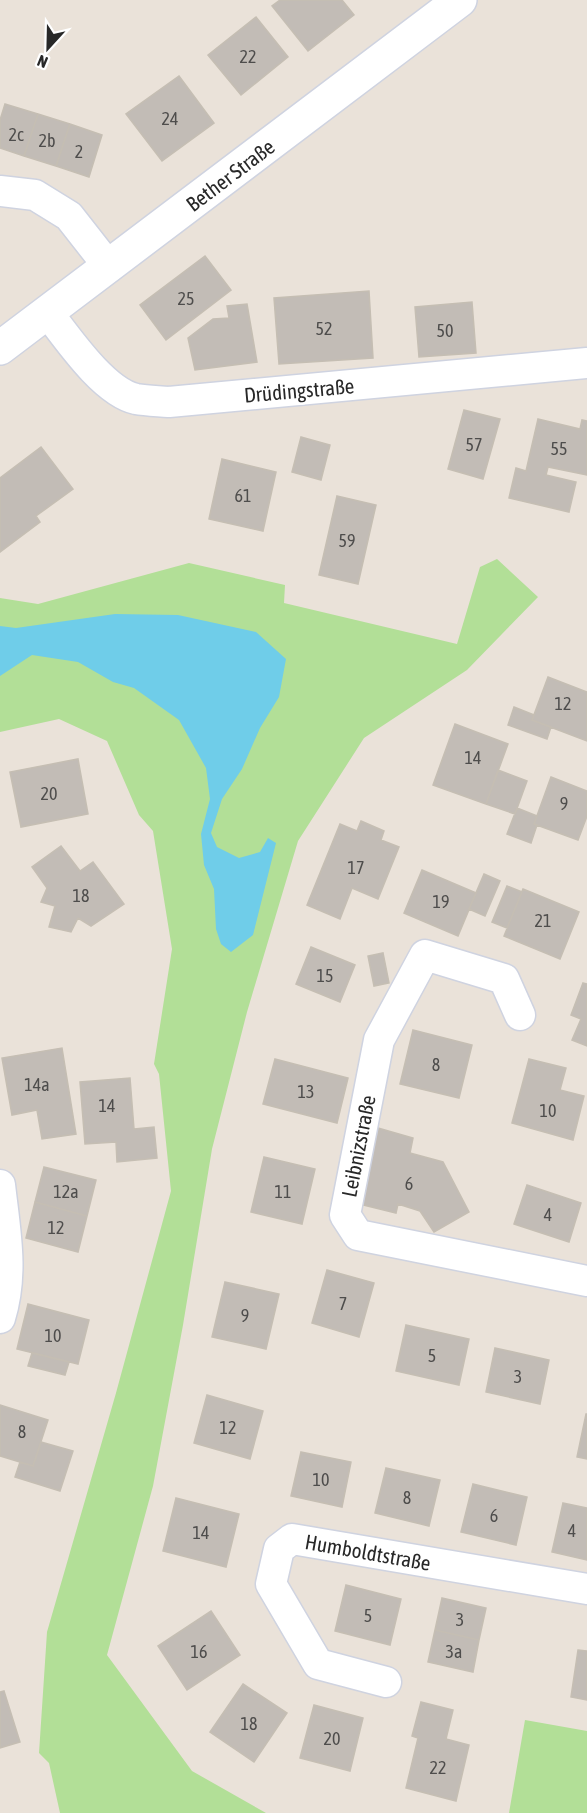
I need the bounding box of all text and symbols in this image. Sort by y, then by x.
north arrow [18,18,78,78]
house number: 22 [240,46,256,67]
text: N [35,52,50,72]
house number: 24 [162,108,178,129]
house number: 2c [8,124,24,145]
house number: 2b [39,130,56,151]
street label: Bether Straße [181,134,279,216]
house number: 2 [75,141,83,162]
house number: 25 [178,288,194,309]
house number: 52 [316,318,332,339]
house number: 50 [437,320,453,341]
street label: Drüdingstraße [243,373,355,407]
house number: 57 [466,434,482,455]
house number: 55 [551,438,567,459]
house number: 61 [235,485,251,506]
house number: 59 [339,530,355,551]
house number: 12 [555,693,571,714]
house number: 14 [465,747,481,768]
house number: 20 [41,783,57,804]
house number: 9 [560,793,568,814]
house number: 17 [348,857,364,878]
house number: 18 [73,885,89,906]
house number: 19 [433,891,449,912]
house number: 21 [535,910,551,931]
house number: 15 [317,965,333,986]
house number: 8 [432,1054,440,1075]
house number: 14a [24,1074,50,1095]
house number: 13 [298,1081,314,1102]
street label: Leibnizstraße [336,1093,380,1199]
house number: 14 [99,1095,115,1116]
house number: 10 [540,1100,556,1121]
house number: 6 [405,1173,413,1194]
house number: 12a [53,1181,79,1202]
house number: 11 [275,1181,291,1202]
house number: 4 [544,1204,552,1225]
house number: 12 [48,1217,64,1238]
house number: 7 [339,1293,347,1314]
house number: 9 [241,1305,249,1326]
house number: 10 [45,1325,61,1346]
house number: 5 [428,1345,436,1366]
house number: 3 [514,1366,522,1387]
house number: 12 [220,1417,236,1438]
house number: 8 [18,1421,26,1442]
house number: 10 [313,1469,329,1490]
house number: 8 [403,1487,411,1508]
house number: 6 [490,1505,498,1526]
house number: 4 [568,1520,576,1541]
house number: 14 [193,1522,209,1543]
street label: Humboldtstraße [303,1529,433,1575]
house number: 5 [364,1605,372,1626]
house number: 3 [456,1609,464,1630]
house number: 16 [191,1641,207,1662]
house number: 3a [446,1641,462,1662]
house number: 18 [241,1713,257,1734]
house number: 20 [324,1728,340,1749]
house number: 22 [430,1757,446,1778]

